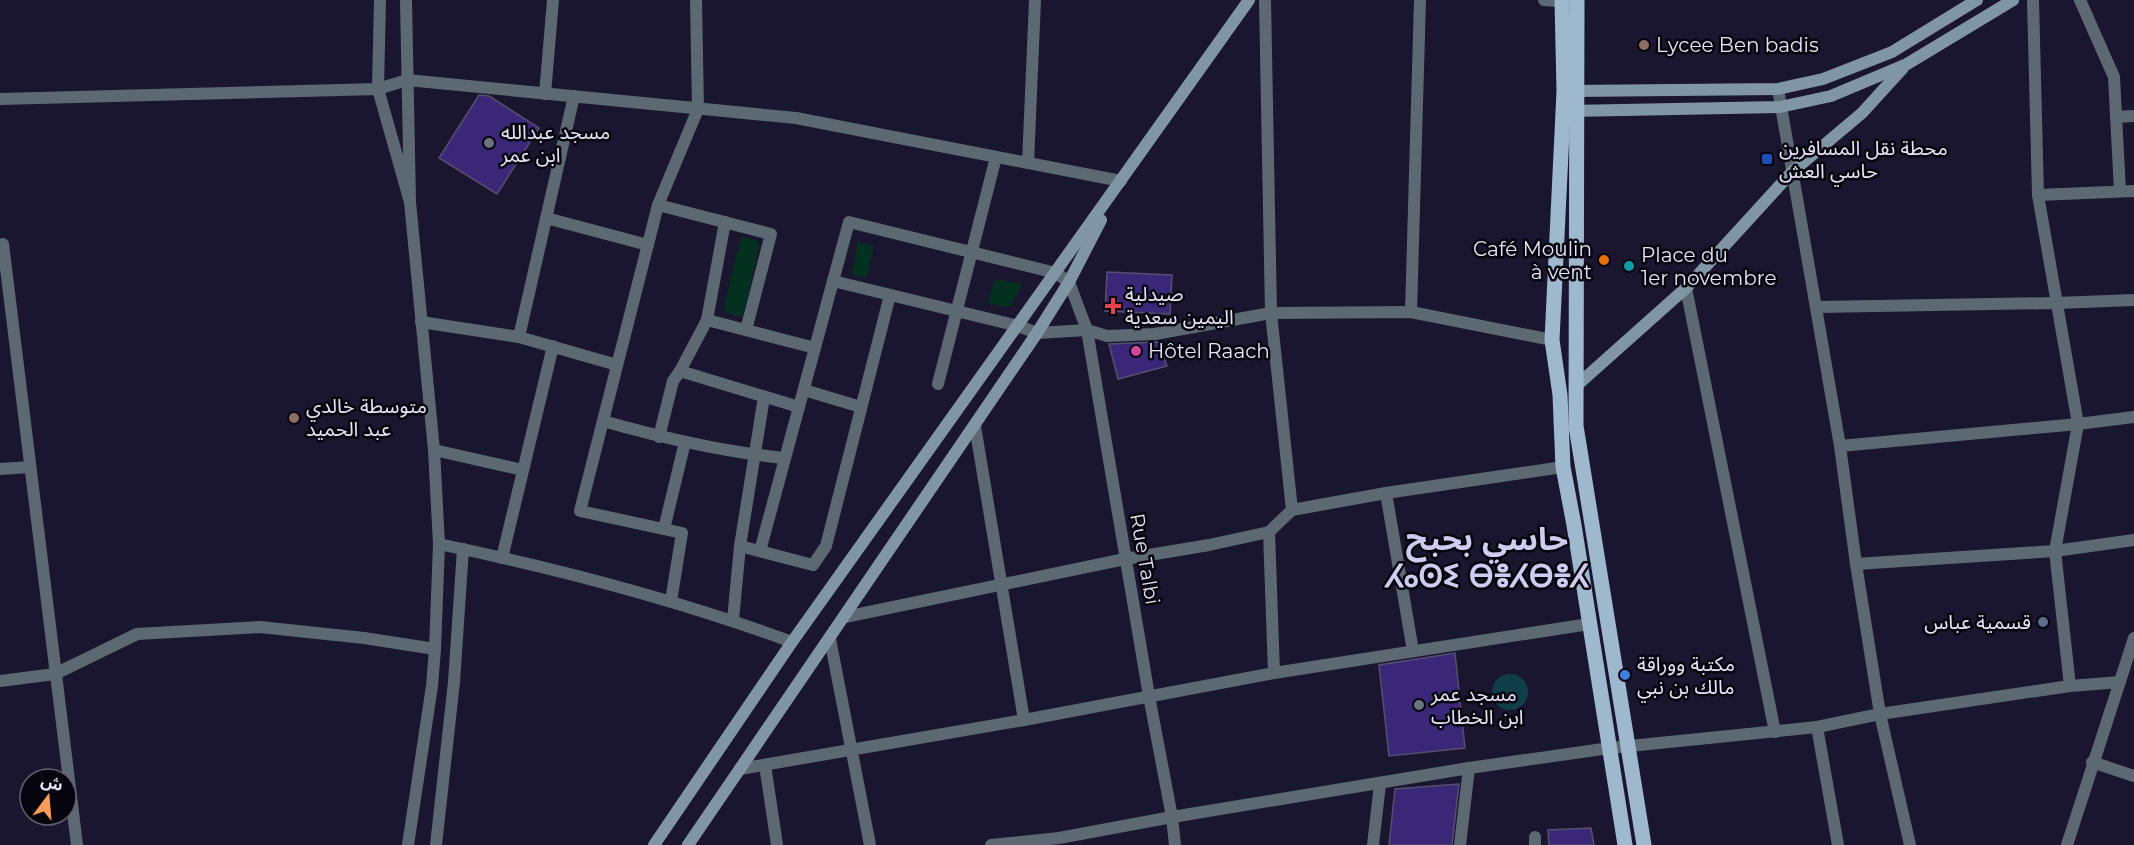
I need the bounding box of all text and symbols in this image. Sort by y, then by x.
place label: Lycee Ben badis [1656,33,1819,57]
marker: Lycee Ben badis [1637,38,1651,52]
place label: مسجد عبدالله ابن عمر [500,120,610,167]
marker: مسجد عبدالله ابن عمر [482,136,496,150]
place label: محطة نقل المسافرين حاسي العش [1779,136,1948,187]
marker: محطة نقل المسافرين حاسي العش [1760,152,1774,166]
place label: Café Moulin à vent [1473,237,1592,284]
place label: Place du 1er novembre [1641,243,1777,290]
marker: Café Moulin à vent [1597,253,1611,267]
marker: Place du 1er novembre [1622,259,1636,273]
place label: صيدلية اليمين سعدية [1125,282,1234,329]
marker: صيدلية اليمين سعدية [1106,299,1120,313]
place label: Hôtel Raach [1148,339,1270,363]
marker: Hôtel Raach [1129,344,1143,358]
place label: متوسطة خالدي عبد الحميد [306,394,427,441]
marker: متوسطة خالدي عبد الحميد [287,411,301,425]
street label: Rue Talbi [1125,511,1165,607]
district label: حاسي بحبح ⵃⴰⵙⵉ ⴱⴻⵃⴱⴻⵃ [1384,519,1589,595]
place label: قسمية عباس [1924,610,2031,634]
marker: قسمية عباس [2036,615,2050,629]
place label: مكتبة ووراقة مالك بن نبي [1637,652,1735,703]
marker: مكتبة ووراقة مالك بن نبي [1618,668,1632,682]
place label: مسجد عمر ابن الخطاب [1430,682,1524,729]
marker: مسجد عمر ابن الخطاب [1412,698,1426,712]
north arrow [18,767,78,827]
text: ش [39,771,65,795]

